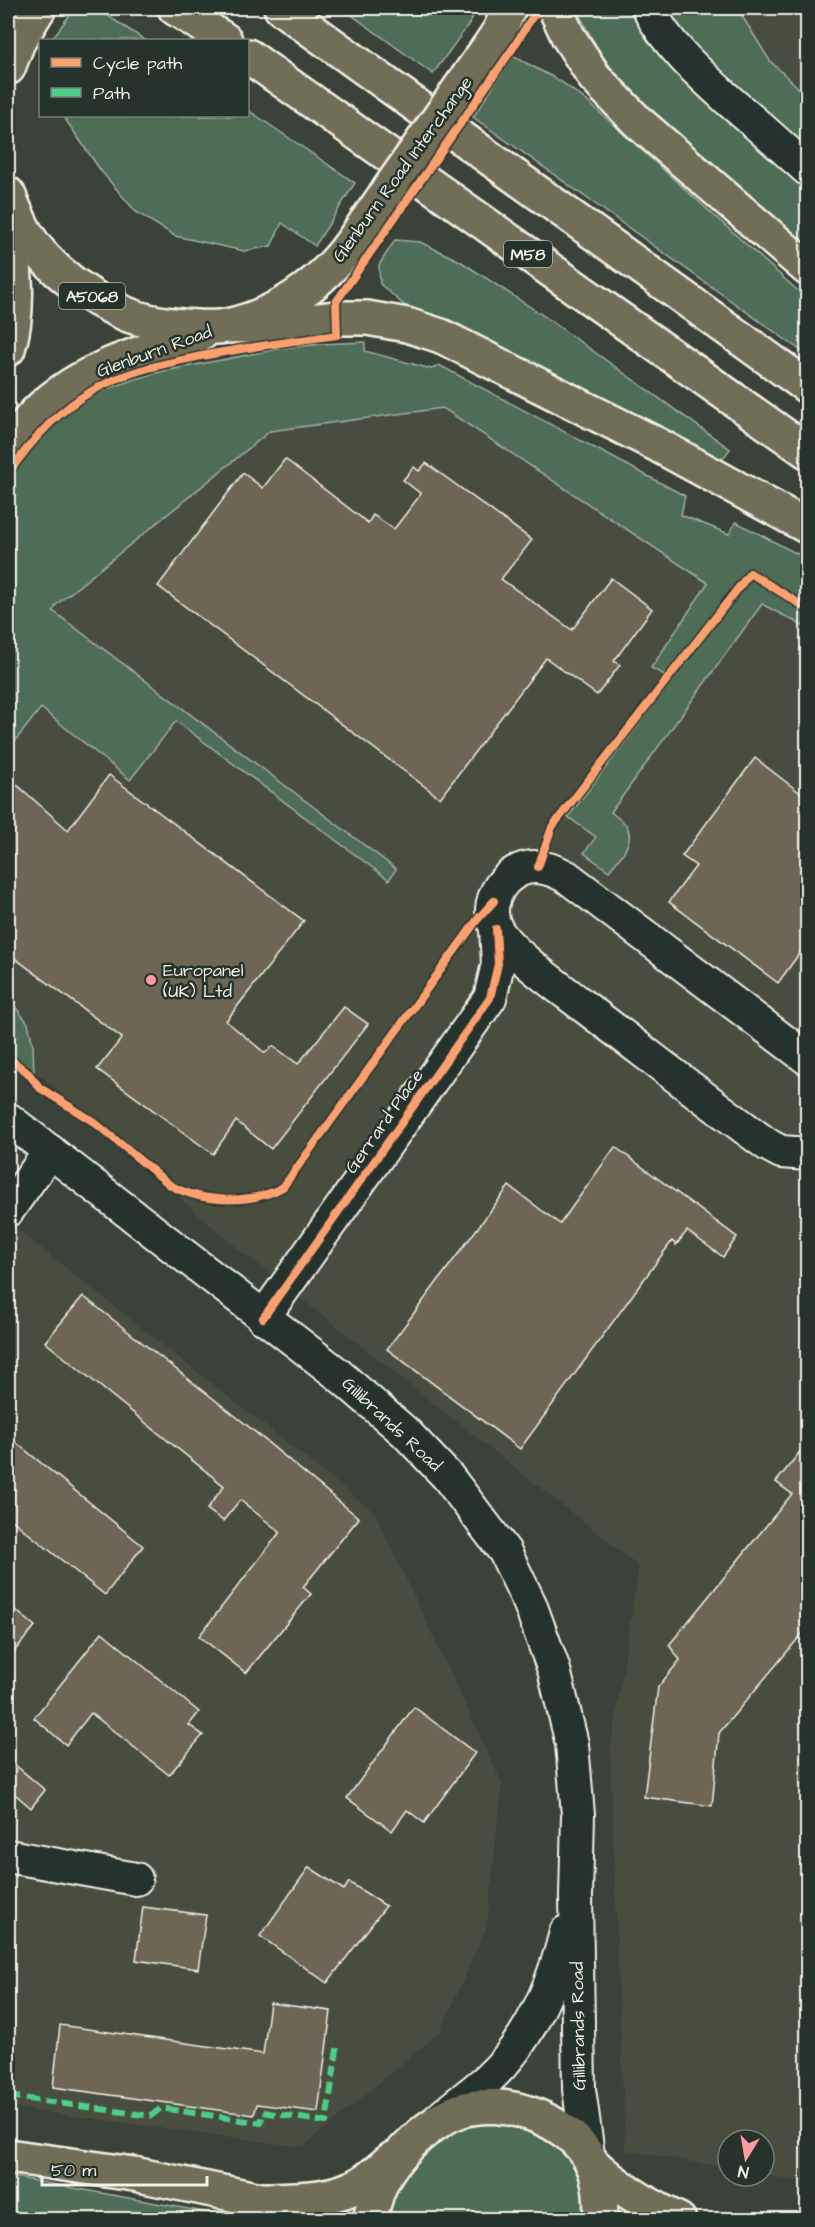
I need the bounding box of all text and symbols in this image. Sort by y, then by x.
legend [39,39,249,117]
text: Cycle path [93,51,182,77]
street label: Glenburn Road Interchange [326,71,479,268]
text: Path [93,81,130,106]
road number: M58 [504,241,552,267]
road number: A5068 [59,283,125,309]
street label: Glenburn Road [93,319,215,384]
place label: Europanel (UK) Ltd [163,958,244,1004]
marker: Europanel (UK) Ltd [144,973,158,987]
street label: Gerrard Place [339,1064,430,1179]
street label: Gillibrands Road [336,1371,447,1477]
street label: Gillibrands Road [565,1961,592,2090]
north arrow [716,2128,776,2188]
scale bar [42,2149,207,2187]
text: 50 m [51,2158,96,2183]
text: N [736,2160,750,2183]

